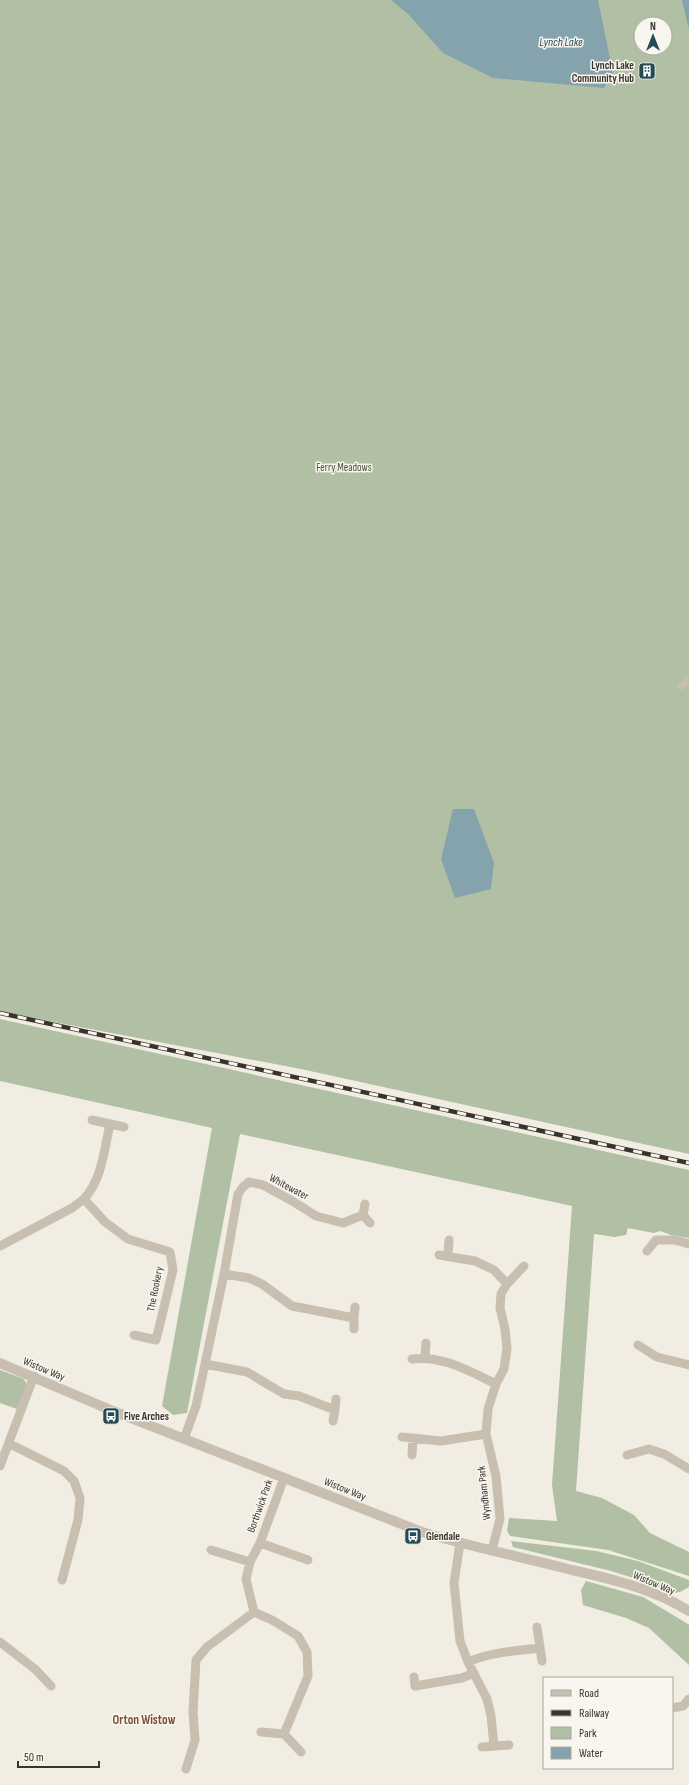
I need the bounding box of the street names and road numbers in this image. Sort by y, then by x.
street label: Whitewater [267,1171,311,1203]
street label: The Rookery [144,1265,166,1312]
street label: Wistow Way [21,1354,68,1384]
street label: Wyndham Park [475,1464,493,1521]
street label: Wistow Way [322,1475,369,1504]
street label: Borthwick Park [244,1477,276,1534]
street label: Wistow Way [631,1568,678,1598]

